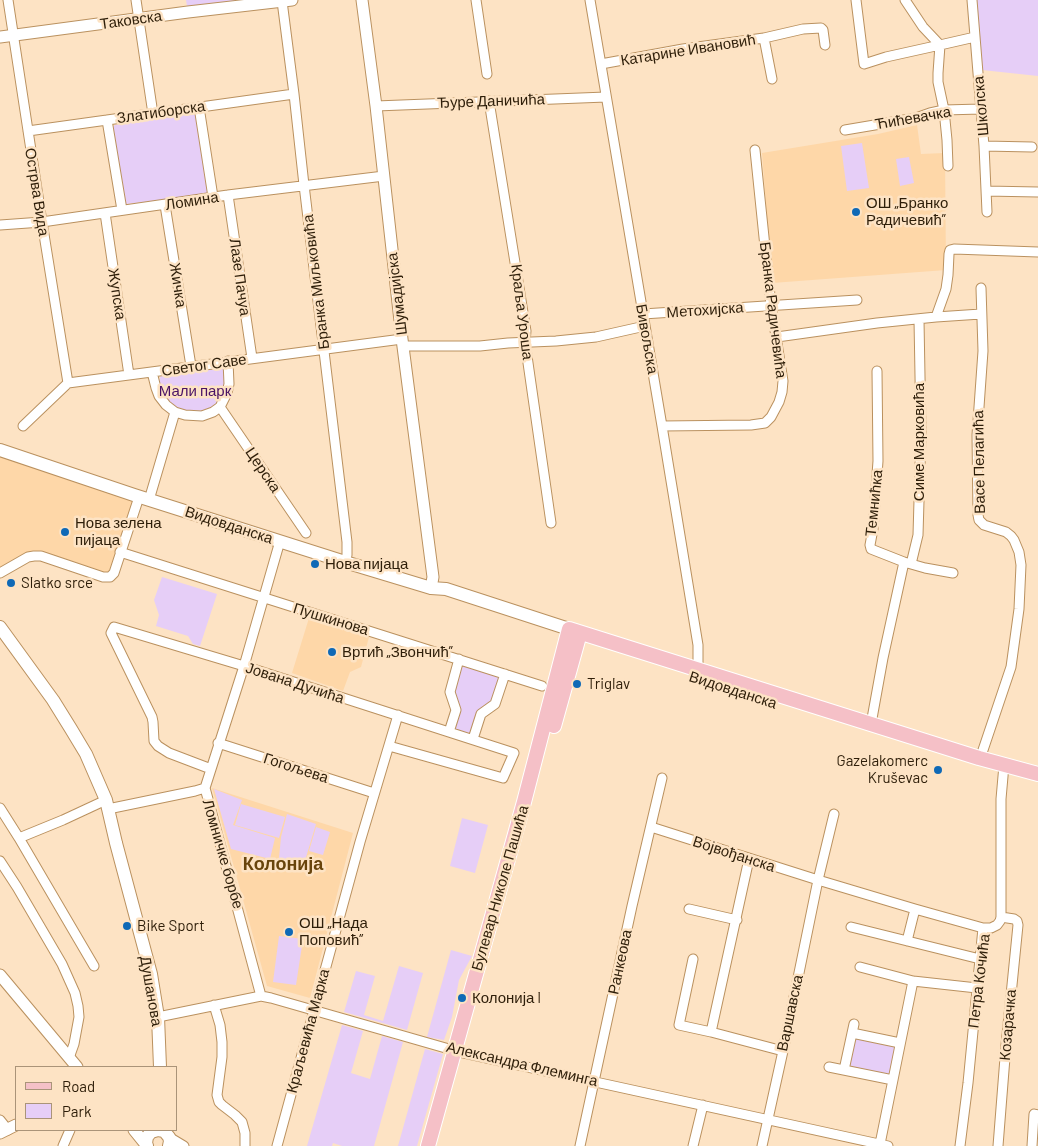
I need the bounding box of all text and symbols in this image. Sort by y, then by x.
street label: Таковска [99,7,163,33]
street label: Катарине Ивановић [619,30,757,70]
street label: Школска [969,75,993,137]
street label: Ђуре Даничића [437,90,545,112]
street label: Златиборска [116,97,206,127]
street label: Ћићевачка [874,102,952,134]
street label: Острва Вида [21,147,53,237]
street label: Ломина [164,188,220,214]
place label: ОШ „Бранко Радичевић” [866,194,948,229]
marker: ОШ „Бранко Радичевић” [850,206,862,218]
street label: Бранка Миљковића [299,214,333,350]
street label: Лазе Пачуа [226,237,254,317]
street label: Бранка Радичевића [756,241,790,379]
street label: Шумадијска [383,252,411,336]
street label: Жичка [166,261,190,309]
street label: Краља Уроша [507,263,537,361]
street label: Жупска [104,267,130,321]
street label: Метохијска [666,298,744,322]
street label: Бивољска [632,303,662,375]
street label: Светог Саве [160,350,248,380]
park label: Мали парк [159,382,231,400]
street label: Симе Марковића [910,383,928,501]
street label: Васе Пелагића [969,410,989,514]
street label: Церска [241,444,285,496]
street label: Темнићка [862,469,886,537]
street label: Видовданска [183,502,275,548]
place label: Нова зелена пијаца [75,514,162,549]
marker: Нова зелена пијаца [59,526,71,538]
place label: Нова пијаца [325,555,408,573]
marker: Нова пијаца [309,558,321,570]
place label: Slatko srce [21,574,93,592]
marker: Slatko srce [5,577,17,589]
street label: Пушкинова [291,599,371,639]
place label: Вртић „Звончић” [342,643,453,661]
marker: Вртић „Звончић” [326,646,338,658]
street label: Јована Дучића [243,659,347,707]
street label: Видовданска [687,667,779,713]
place label: Triglav [587,675,630,693]
marker: Triglav [571,678,583,690]
street label: Гогољева [261,749,331,787]
place label: Gazelakomerc Kruševac [837,752,928,787]
marker: Gazelakomerc Kruševac [932,764,944,776]
street label: Ломничке борбе [199,797,247,911]
street label: Булевар Николе Пашића [468,803,532,973]
street label: Војвођанска [691,832,777,876]
district label: Колонија [243,853,323,875]
place label: ОШ „Нада Поповић” [299,914,368,949]
place label: Bike Sport [137,917,205,935]
marker: Bike Sport [121,920,133,932]
marker: ОШ „Нада Поповић” [283,926,295,938]
street label: Ранкеова [604,928,636,996]
street label: Петра Кочића [964,933,994,1029]
street label: Душанова [136,954,166,1028]
street label: Краљевића Марка [283,967,333,1095]
street label: Варшавска [773,973,807,1053]
place label: Колонија I [472,989,541,1007]
street label: Козарачка [996,989,1020,1061]
marker: Колонија I [456,992,468,1004]
street label: Александра Флеминга [445,1038,599,1090]
legend [15,1066,178,1131]
text: Road [62,1077,95,1095]
text: Park [62,1102,91,1120]

